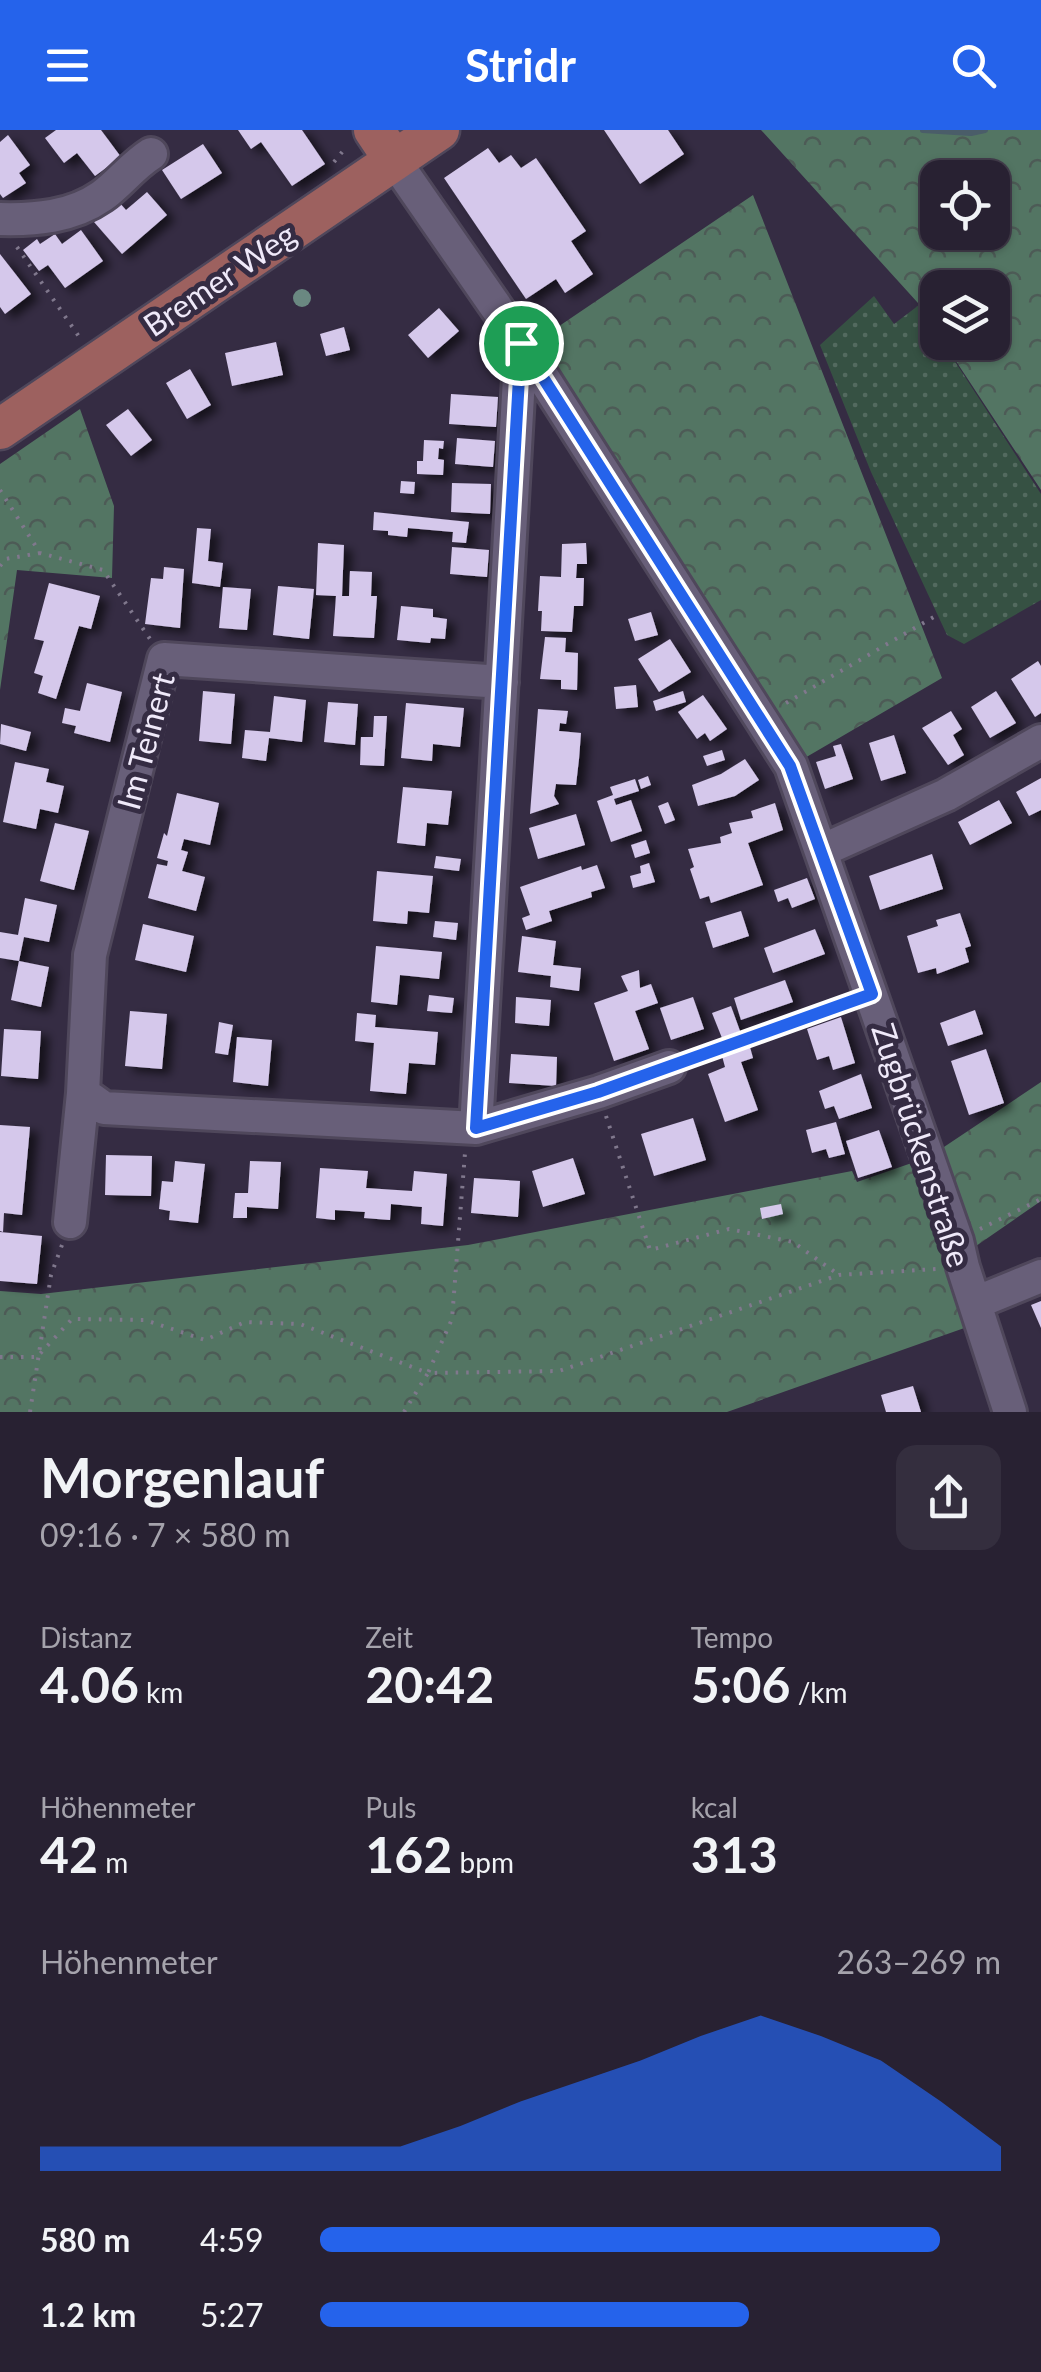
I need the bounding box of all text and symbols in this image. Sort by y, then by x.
icon: menu [40,38,95,93]
text: Stridr [465,38,576,92]
icon: search [946,38,1001,93]
map controls [920,160,1010,360]
button: locate [920,160,1010,250]
street label: Bremer Weg [136,214,302,344]
button: layers [920,270,1010,360]
pin [479,301,564,386]
icon: arrive [494,316,549,371]
street label: Im Teinert [108,668,182,814]
street label: Zugbrückenstraße [864,1018,980,1272]
text: Morgenlauf [40,1444,324,1510]
button: share [896,1445,1001,1550]
text: 09:16 · 7 × 580 m [40,1515,291,1554]
text: Distanz [40,1620,132,1654]
text: Zeit [365,1620,413,1654]
text: Tempo [691,1620,773,1654]
text: 4.06 [40,1654,139,1714]
text: 20:42 [365,1654,494,1714]
text: 5:06 [691,1654,791,1714]
text: km [139,1675,183,1709]
text: /km [791,1675,848,1709]
text: Höhenmeter [40,1790,196,1824]
text: Puls [365,1790,416,1824]
text: kcal [691,1790,738,1824]
text: 42 [40,1824,98,1884]
text: 162 [365,1824,452,1884]
text: 313 [691,1824,778,1884]
text: m [98,1845,128,1879]
text: bpm [452,1845,514,1879]
text: Höhenmeter [40,1942,218,1981]
text: 263–269 m [837,1942,1001,1981]
text: 580 m [40,2220,130,2259]
text: 4:59 [200,2220,264,2259]
text: 1.2 km [40,2295,136,2334]
text: 5:27 [200,2295,264,2334]

